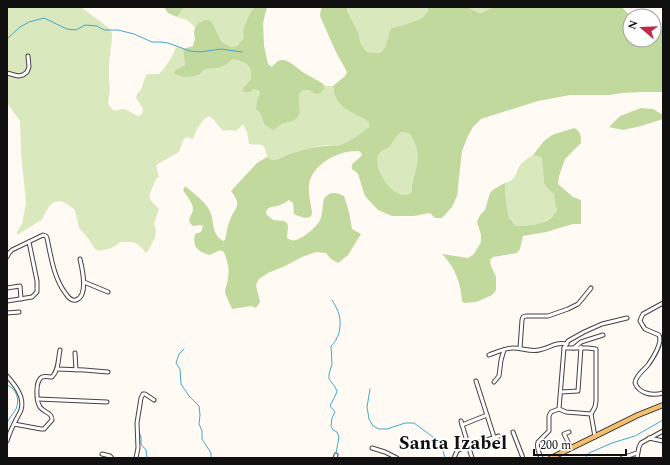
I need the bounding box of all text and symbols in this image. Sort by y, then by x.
north arrow [622,8,662,48]
text: N [624,18,643,32]
district label: Santa Izabel [399,429,507,458]
scale bar [534,431,626,457]
text: 200 m [540,436,571,455]

